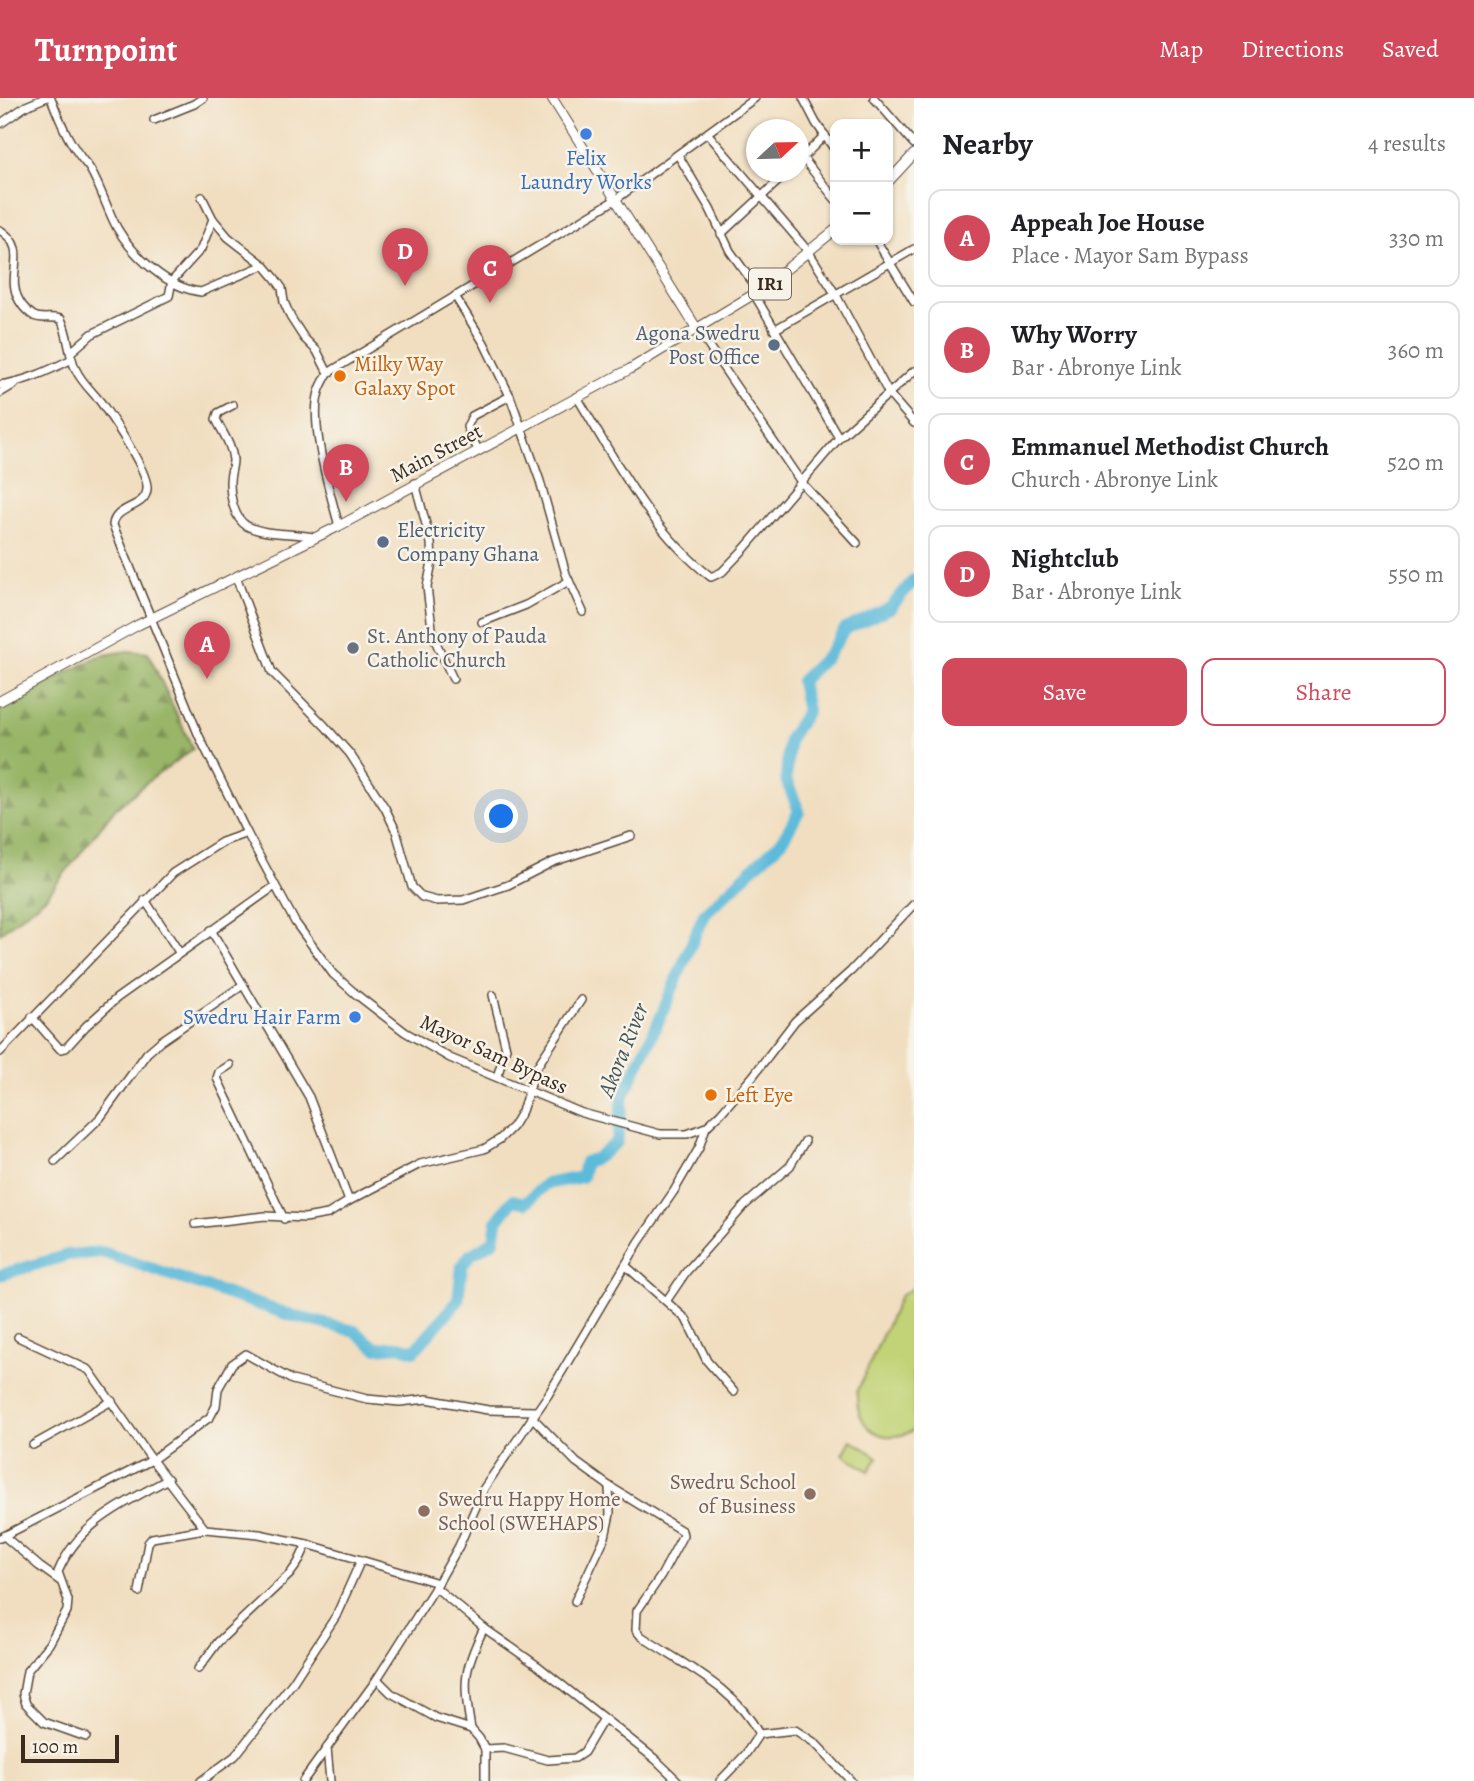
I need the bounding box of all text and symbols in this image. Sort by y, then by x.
text: Turnpoint [35,27,177,72]
text: Map [1159,33,1203,65]
text: Directions [1241,33,1344,65]
text: Saved [1382,33,1439,65]
north arrow [746,119,809,182]
map controls [830,119,893,245]
button: + [830,119,893,182]
text: Nearby [942,124,1033,164]
marker: Felix Laundry Works [578,126,594,142]
text: 4 results [1368,128,1446,159]
place label: Felix Laundry Works [520,144,652,196]
button: − [830,182,893,245]
text: Appeah Joe House [1011,205,1205,240]
text: A [960,223,974,254]
text: 330 m [1389,223,1444,254]
pin: D [382,228,428,286]
text: Place · Mayor Sam Bypass [1011,240,1249,271]
pin: C [467,245,513,303]
road number: IR1 [749,268,791,300]
text: Why Worry [1011,317,1137,352]
place label: Agona Swedru Post Office [635,319,761,371]
text: B [960,335,974,366]
text: 360 m [1388,335,1444,366]
marker: Agona Swedru Post Office [766,337,782,353]
place label: Milky Way Galaxy Spot [354,350,456,402]
text: Bar · Abronye Link [1011,352,1182,383]
marker: Milky Way Galaxy Spot [332,368,348,384]
street label: Main Street [385,417,487,489]
text: Emmanuel Methodist Church [1011,429,1329,464]
pin: B [323,444,369,502]
text: C [960,447,974,478]
text: 520 m [1387,447,1444,478]
text: Church · Abronye Link [1011,464,1218,495]
place label: Electricity Company Ghana [397,516,539,568]
marker: Electricity Company Ghana [375,534,391,550]
text: Nightclub [1011,541,1119,576]
text: D [959,559,975,590]
text: 550 m [1388,559,1444,590]
text: Bar · Abronye Link [1011,576,1182,607]
pin: A [184,621,230,679]
place label: St. Anthony of Pauda Catholic Church [367,622,547,674]
marker: St. Anthony of Pauda Catholic Church [345,640,361,656]
button: Save [942,658,1187,726]
button: Share [1201,658,1446,726]
your location [484,799,518,833]
water label: Akora River [590,998,656,1102]
place label: Swedru Hair Farm [183,1003,341,1031]
street label: Mayor Sam Bypass [415,1007,573,1101]
marker: Swedru Hair Farm [347,1009,363,1025]
place label: Left Eye [725,1081,793,1109]
marker: Left Eye [703,1087,719,1103]
place label: Swedru School of Business [670,1468,796,1520]
place label: Swedru Happy Home School (SWEHAPS) [438,1485,621,1537]
marker: Swedru School of Business [802,1486,818,1502]
marker: Swedru Happy Home School (SWEHAPS) [416,1503,432,1519]
scale bar [21,1732,119,1764]
text: 100 m [32,1734,78,1760]

